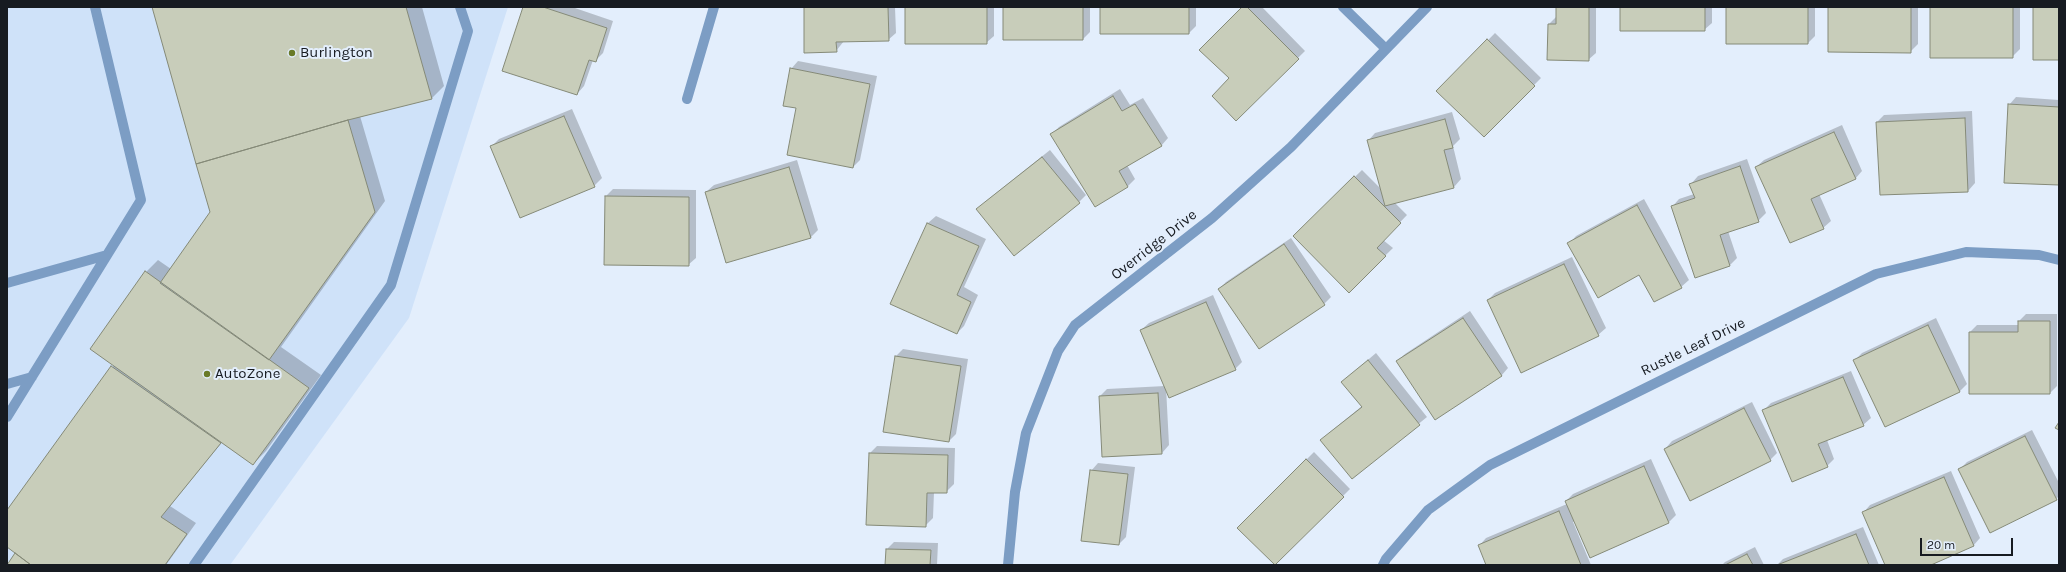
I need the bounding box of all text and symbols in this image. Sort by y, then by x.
place label: Burlington [300,44,373,62]
marker: Burlington [287,48,297,58]
street label: Overridge Drive [1108,206,1200,284]
street label: Rustle Leaf Drive [1638,314,1748,380]
place label: AutoZone [215,365,280,383]
marker: AutoZone [202,369,212,379]
scale bar [1922,530,2015,556]
text: 20 m [1927,538,1955,552]

